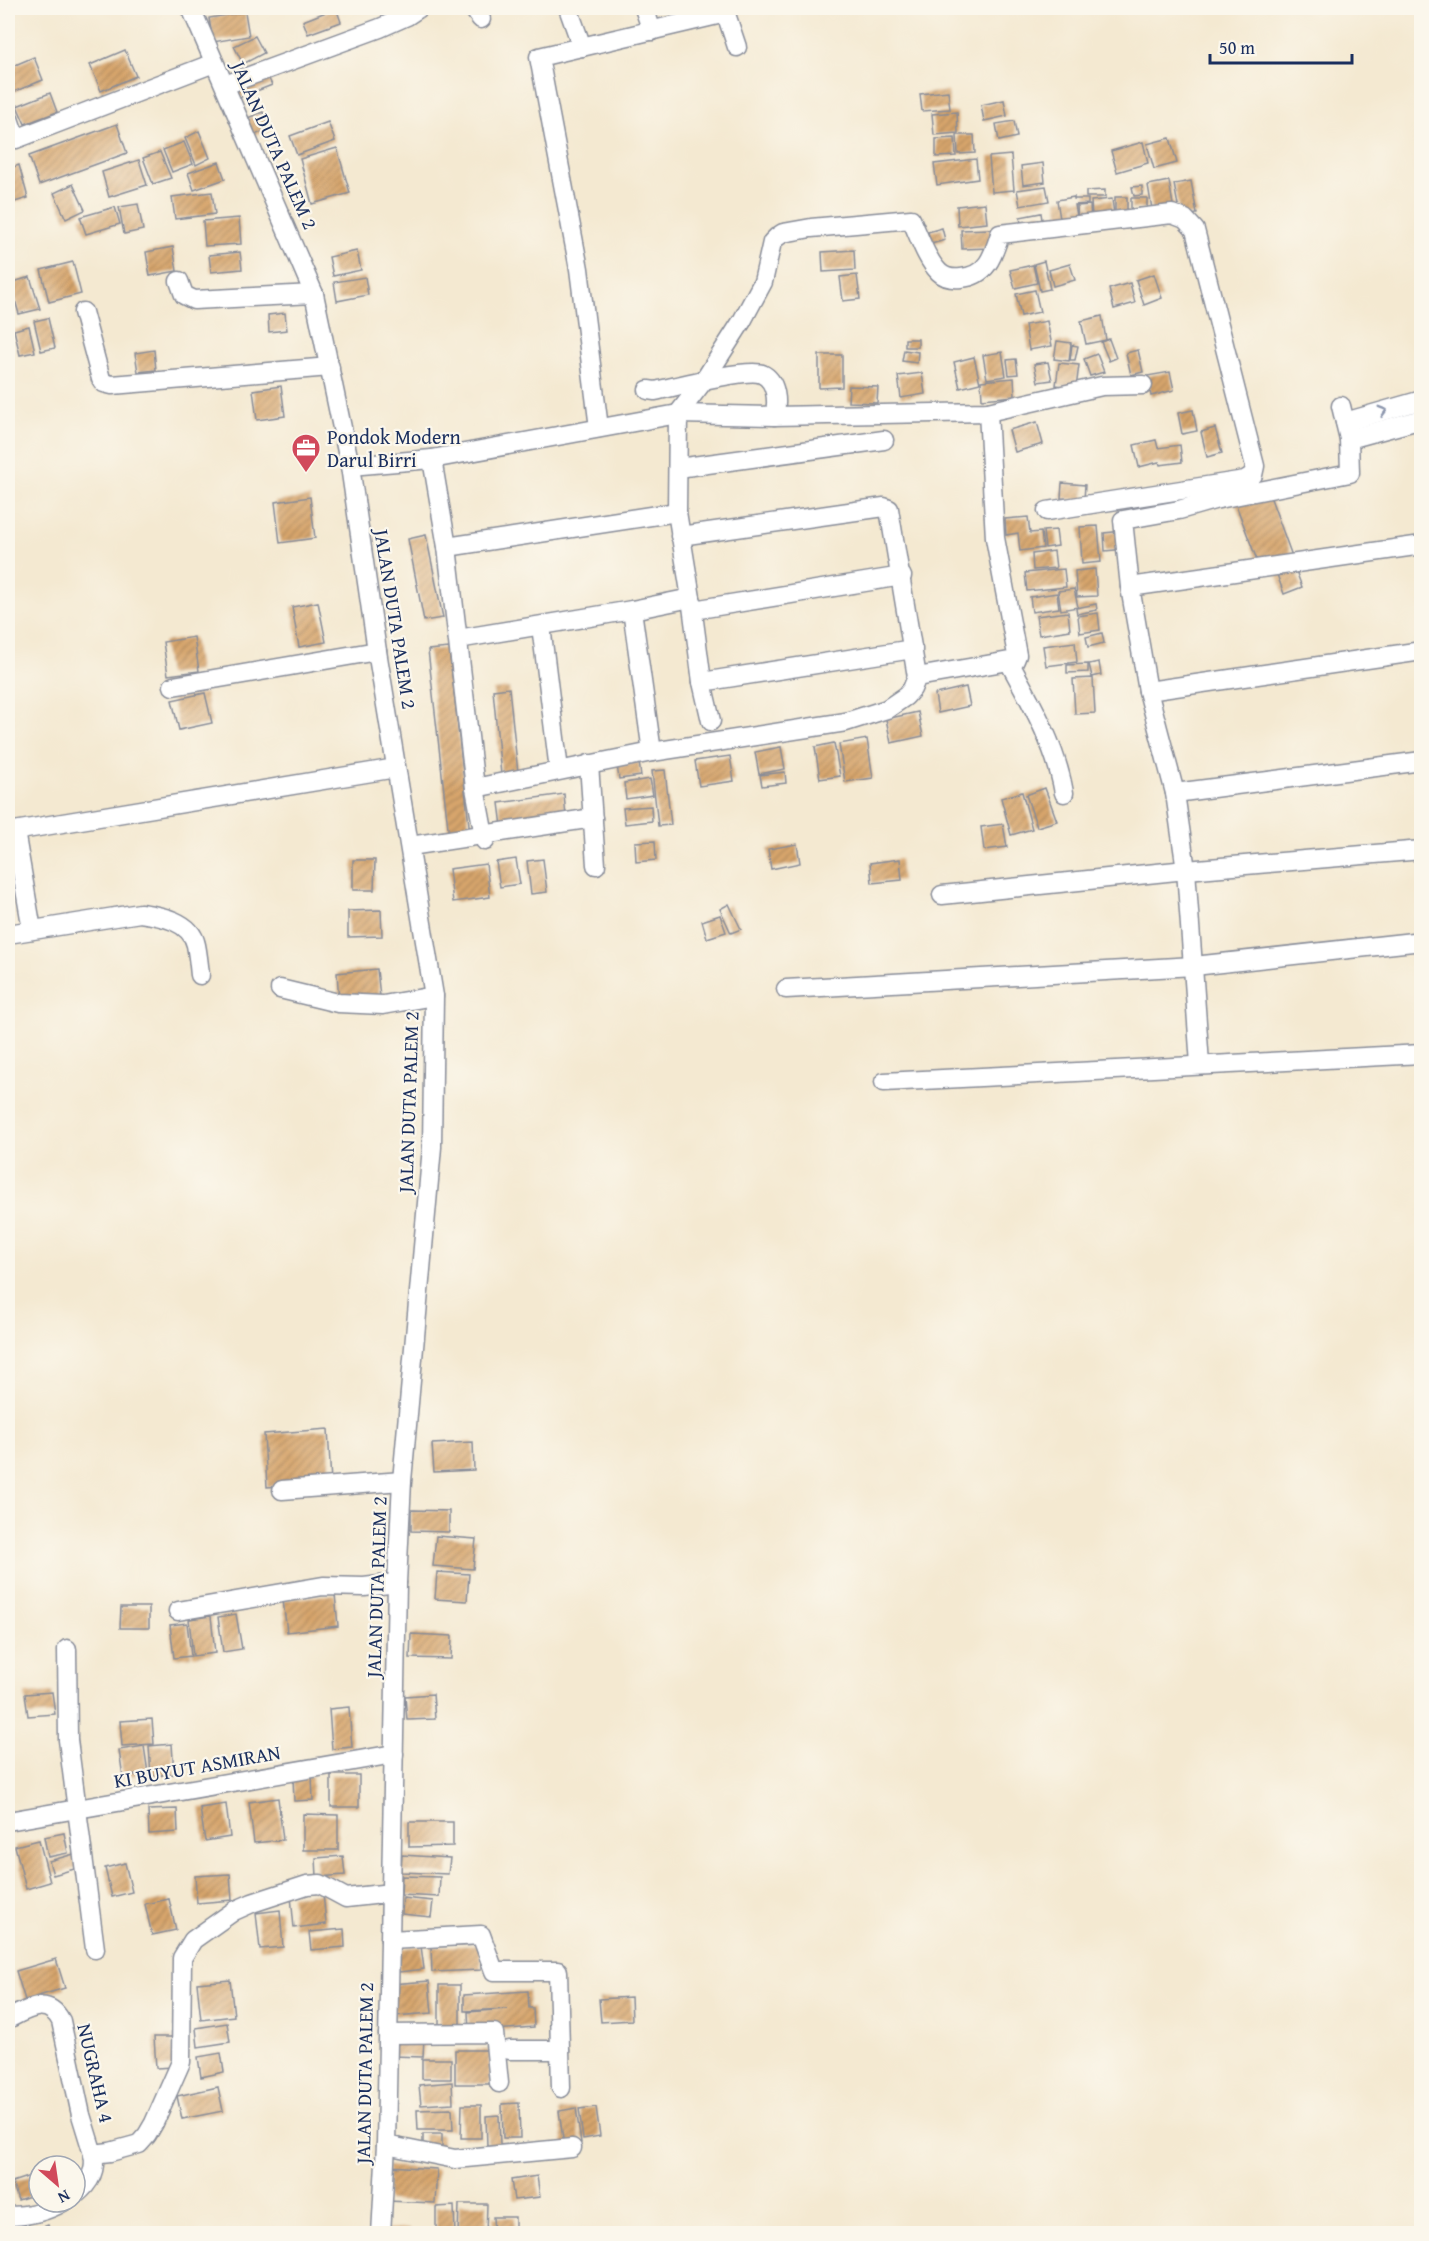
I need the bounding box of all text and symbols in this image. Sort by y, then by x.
scale bar [1210,27,1352,65]
text: 50 m [1219,34,1255,61]
street label: JALAN DUTA PALEM 2 [224,53,325,234]
one-way arrow [1377,406,1388,418]
place label: Pondok Modern Darul Birri [327,422,461,474]
office icon: Pondok Modern Darul Birri [290,432,322,474]
street label: JALAN DUTA PALEM 2 [367,524,425,711]
street label: JALAN DUTA PALEM 2 [390,1011,426,1196]
street label: JALAN DUTA PALEM 2 [358,1496,394,1681]
street label: KI BUYUT ASMIRAN [111,1737,283,1795]
street label: JALAN DUTA PALEM 2 [348,1982,380,2167]
street label: NUGRAHA 4 [70,2020,122,2126]
north arrow [27,2154,87,2214]
text: N [54,2184,75,2210]

